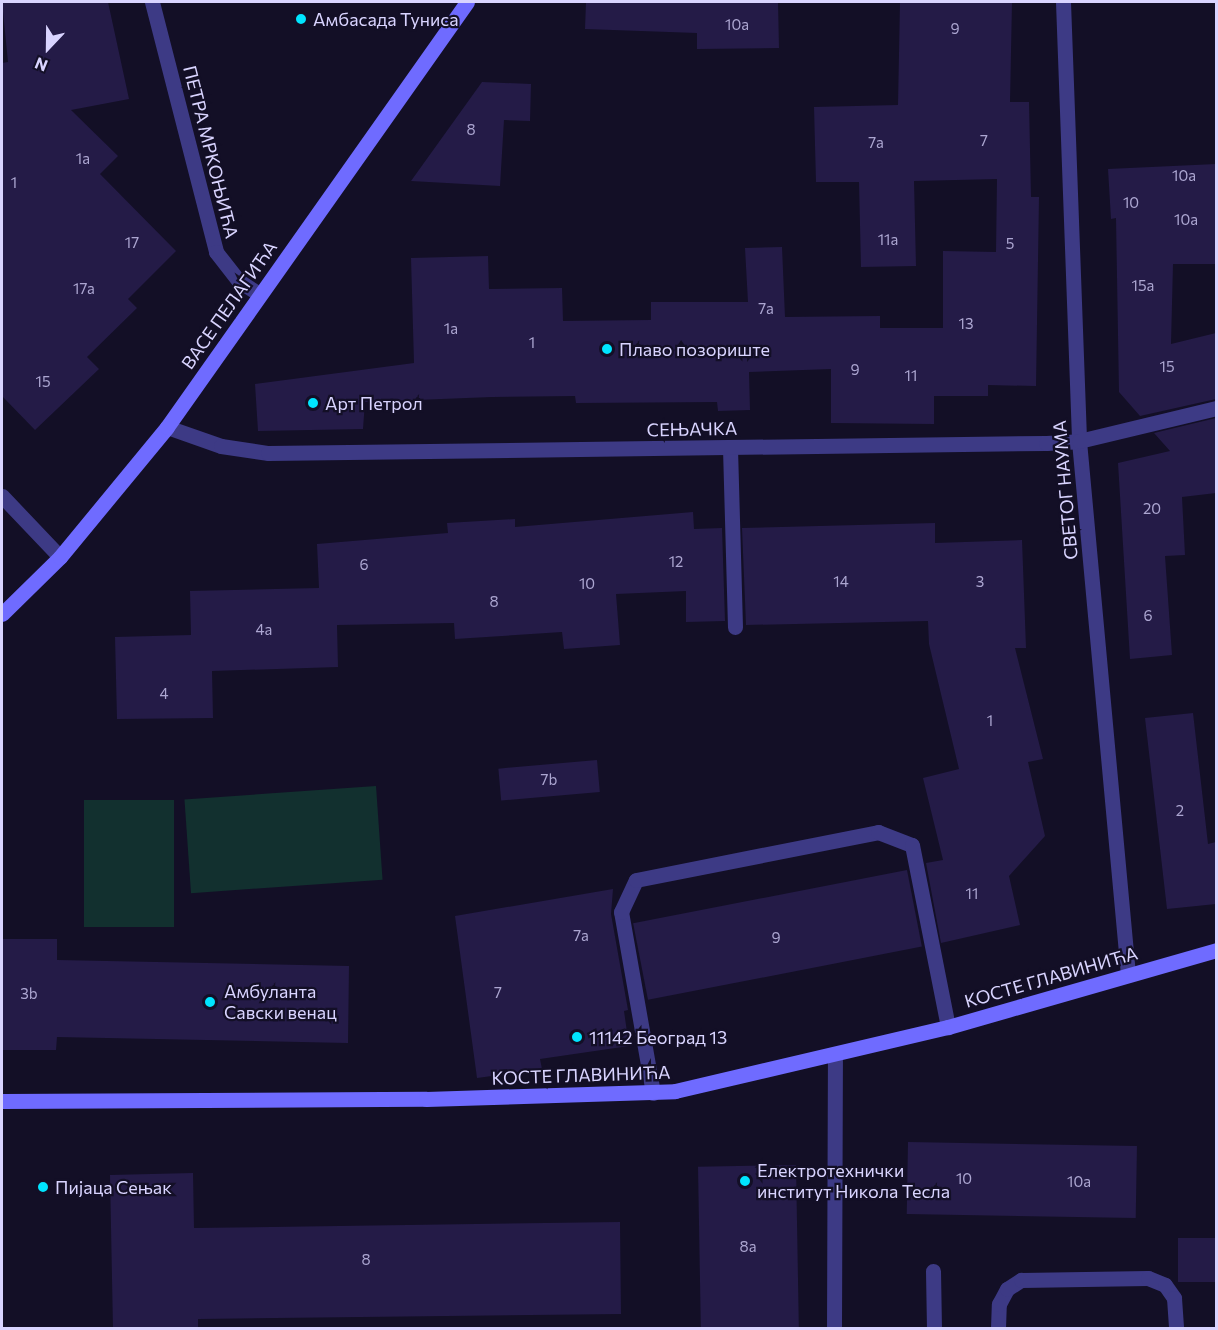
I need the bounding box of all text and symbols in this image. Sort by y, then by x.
place label: Амбасада Туниса [313,8,459,30]
marker: Амбасада Туниса [294,12,308,26]
house number: 10a [725,16,749,34]
north arrow [18,18,78,78]
house number: 9 [950,20,960,38]
text: N [32,54,50,76]
street label: ПЕТРА МРКОЊИЋА [179,63,243,241]
house number: 8 [466,121,476,139]
house number: 7 [980,132,988,150]
house number: 7a [868,134,884,152]
house number: 1a [76,150,90,168]
house number: 10a [1172,167,1196,185]
house number: 1 [11,174,17,192]
house number: 10 [1123,194,1139,212]
house number: 10a [1174,211,1198,229]
house number: 11a [878,231,898,249]
house number: 17 [125,234,139,252]
house number: 5 [1006,235,1014,253]
street label: ВАСЕ ПЕЛАГИЋА [177,237,281,373]
house number: 15a [1132,277,1154,295]
house number: 17a [73,280,95,298]
house number: 7a [758,300,774,318]
house number: 13 [959,315,973,333]
house number: 1a [444,320,458,338]
house number: 1 [529,334,535,352]
place label: Плаво позориште [619,338,770,360]
marker: Плаво позориште [600,342,614,356]
house number: 15 [1159,358,1175,376]
house number: 9 [850,361,860,379]
house number: 11 [905,367,917,385]
house number: 15 [35,373,51,391]
place label: Арт Петрол [325,392,423,414]
marker: Арт Петрол [306,396,320,410]
street label: СЕЊАЧКА [647,417,737,441]
street label: СВЕТОГ НАУМА [1048,420,1082,560]
house number: 20 [1143,500,1161,518]
house number: 12 [669,553,683,571]
house number: 6 [359,556,369,574]
house number: 14 [833,573,849,591]
house number: 3 [976,573,984,591]
house number: 10 [579,575,595,593]
house number: 8 [489,593,499,611]
house number: 6 [1143,607,1153,625]
house number: 4a [256,621,272,639]
house number: 4 [160,685,168,703]
house number: 1 [987,712,993,730]
house number: 7b [541,771,557,789]
house number: 2 [1176,802,1184,820]
house number: 11 [966,885,978,903]
house number: 7a [573,927,589,945]
house number: 9 [771,929,781,947]
street label: КОСТЕ ГЛАВИНИЋА [962,942,1140,1012]
place label: Амбуланта Савски венац [224,981,337,1024]
house number: 7 [494,984,502,1002]
house number: 3b [20,985,38,1003]
marker: Амбуланта Савски венац [201,993,219,1011]
place label: 11142 Београд 13 [589,1026,727,1048]
marker: 11142 Београд 13 [570,1030,584,1044]
street label: КОСТЕ ГЛАВИНИЋА [491,1061,671,1089]
place label: Електротехнички институт Никола Тесла [757,1160,950,1202]
house number: 10 [956,1170,972,1188]
house number: 10a [1067,1173,1091,1191]
marker: Електротехнички институт Никола Тесла [738,1174,752,1188]
place label: Пијаца Сењак [55,1176,172,1198]
marker: Пијаца Сењак [36,1180,50,1194]
house number: 8a [740,1238,756,1256]
house number: 8 [361,1251,371,1269]

